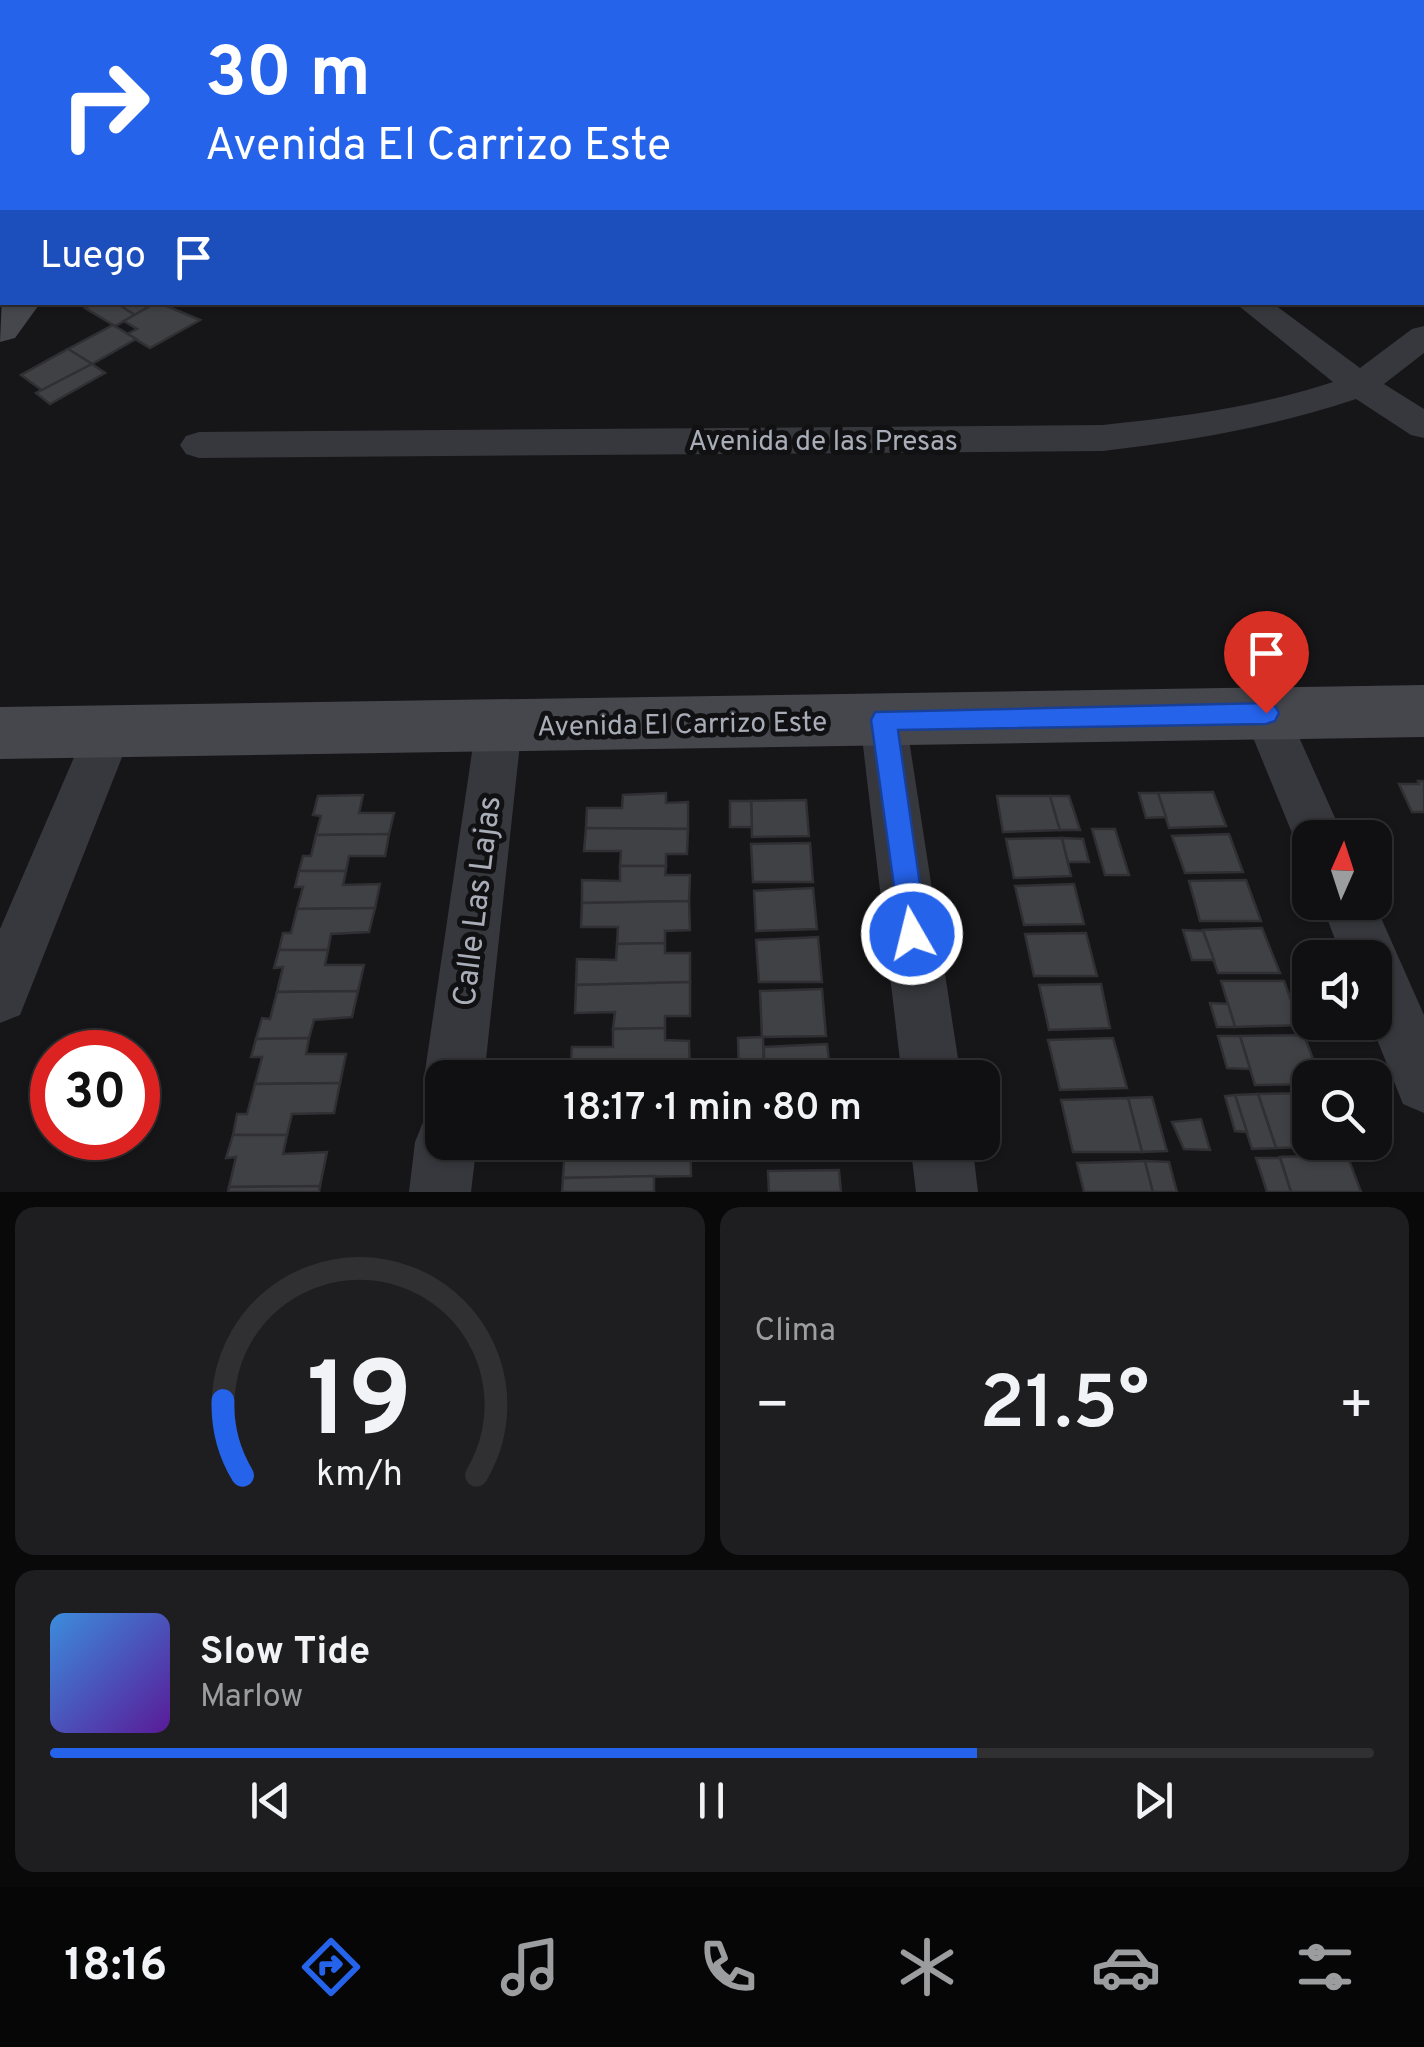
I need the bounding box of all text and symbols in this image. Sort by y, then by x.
text: 30 m [205,32,371,121]
icon: right [40,40,170,170]
text: Avenida El Carrizo Este [205,119,671,176]
icon: arrive [166,230,221,285]
text: Luego [40,233,146,282]
street label: Avenida de las Presas [688,425,958,461]
pin [1224,611,1309,714]
icon: arrive [1239,626,1294,681]
street label: Avenida El Carrizo Este [537,705,827,747]
street label: Calle Las Lajas [446,794,512,1009]
north arrow [1292,820,1392,920]
map controls [1292,820,1392,1160]
position arrow [860,882,964,986]
button: sound [1292,940,1392,1040]
speed limit sign: 30 [30,1030,160,1160]
button: search [1292,1060,1392,1160]
text: 18:17 · 1 min · 80 m [563,1085,862,1134]
text: Clima [755,1312,836,1352]
text: 19 [307,1341,413,1473]
text: 21.5° [979,1360,1149,1455]
text: − [755,1373,790,1443]
text: + [1339,1373,1374,1443]
text: km/h [316,1453,403,1499]
text: Slow Tide [200,1629,370,1678]
text: Marlow [200,1678,303,1718]
icon: previous [243,1773,298,1828]
icon: pause [684,1773,739,1828]
icon: next [1126,1773,1181,1828]
icon: directions [296,1932,366,2002]
icon: music [495,1932,565,2002]
icon: phone [693,1932,763,2002]
icon: climate [892,1932,962,2002]
icon: car [1091,1932,1161,2002]
icon: filters [1290,1932,1360,2002]
text: 18:16 [64,1939,167,1996]

